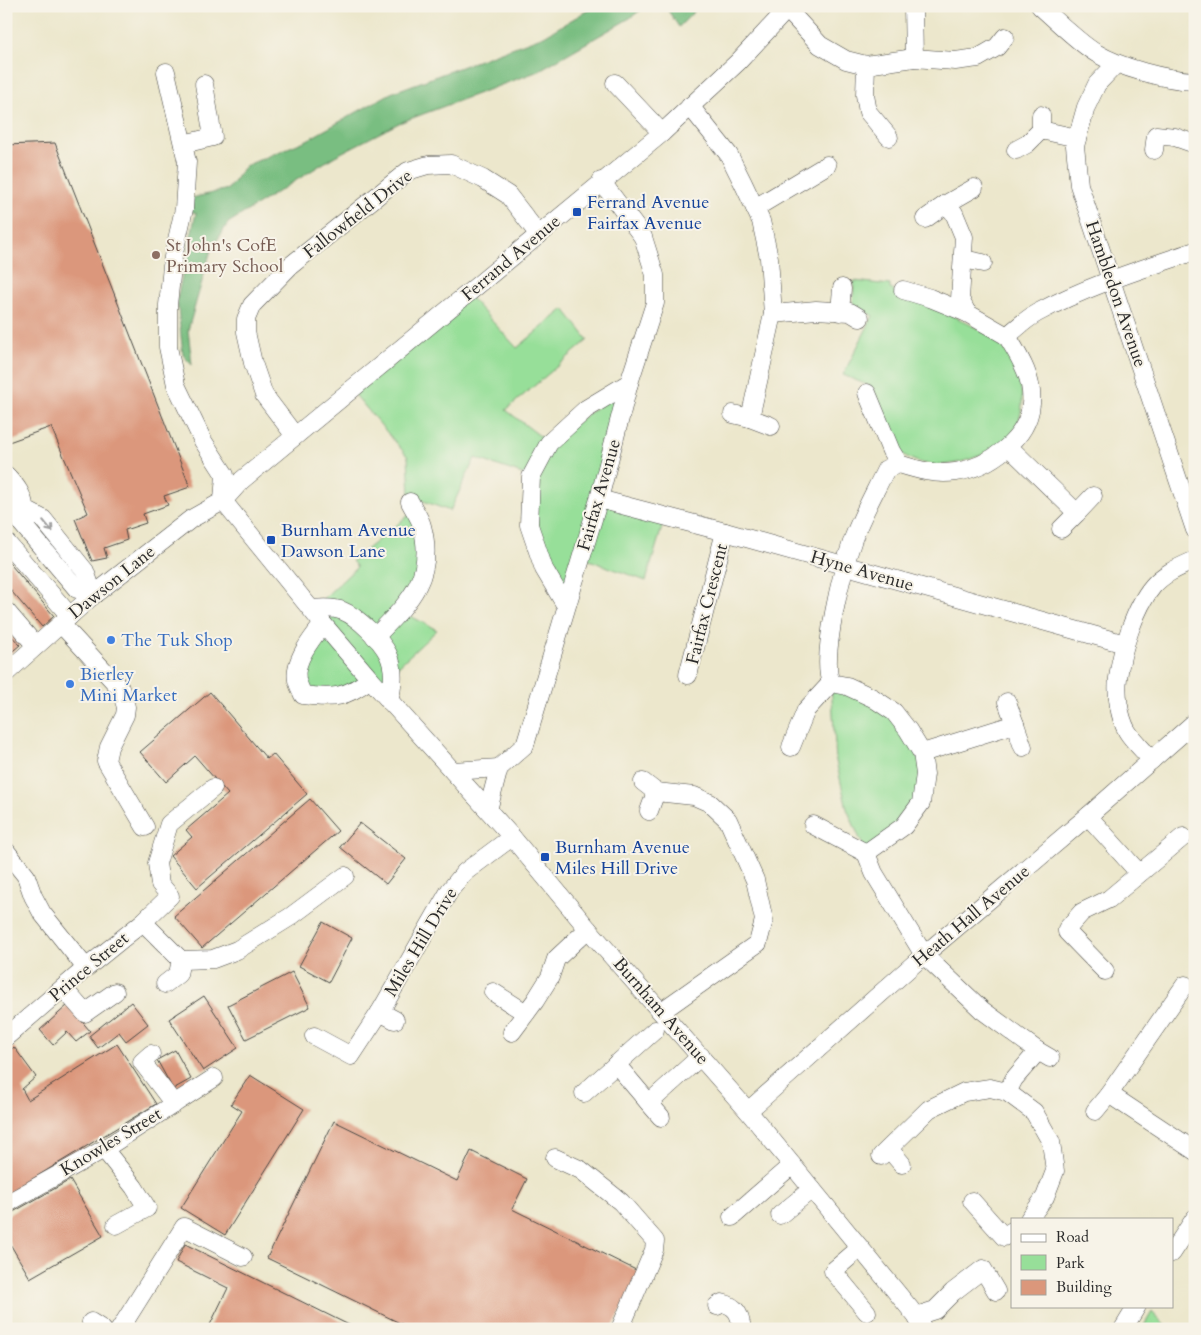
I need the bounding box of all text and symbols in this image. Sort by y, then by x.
street label: Fallowfield Drive [298,163,418,265]
place label: Ferrand Avenue Fairfax Avenue [587,190,709,236]
marker: Ferrand Avenue Fairfax Avenue [571,206,583,218]
street label: Ferrand Avenue [456,209,566,307]
street label: Hambledon Avenue [1079,218,1153,370]
place label: St John's CofE Primary School [166,233,284,279]
marker: St John's CofE Primary School [150,249,162,261]
street label: Fairfax Avenue [571,436,627,554]
place label: Burnham Avenue Dawson Lane [281,518,416,564]
one-way arrow [43,519,54,532]
marker: Burnham Avenue Dawson Lane [265,534,277,546]
street label: Dawson Lane [63,539,161,625]
street label: Fairfax Crescent [680,541,734,667]
street label: Hyne Avenue [808,544,916,598]
place label: The Tuk Shop [121,628,233,653]
marker: The Tuk Shop [105,634,117,646]
place label: Bierley Mini Market [80,662,177,708]
marker: Bierley Mini Market [64,678,76,690]
place label: Burnham Avenue Miles Hill Drive [555,835,690,881]
marker: Burnham Avenue Miles Hill Drive [539,851,551,863]
street label: Heath Hall Avenue [907,859,1035,973]
street label: Miles Hill Drive [379,883,463,1001]
street label: Prince Street [44,926,134,1008]
street label: Burnham Avenue [607,952,715,1070]
street label: Knowles Street [55,1102,167,1182]
legend [1011,1218,1174,1308]
text: Road [1056,1227,1089,1247]
text: Park [1056,1253,1085,1273]
text: Building [1056,1277,1112,1297]

